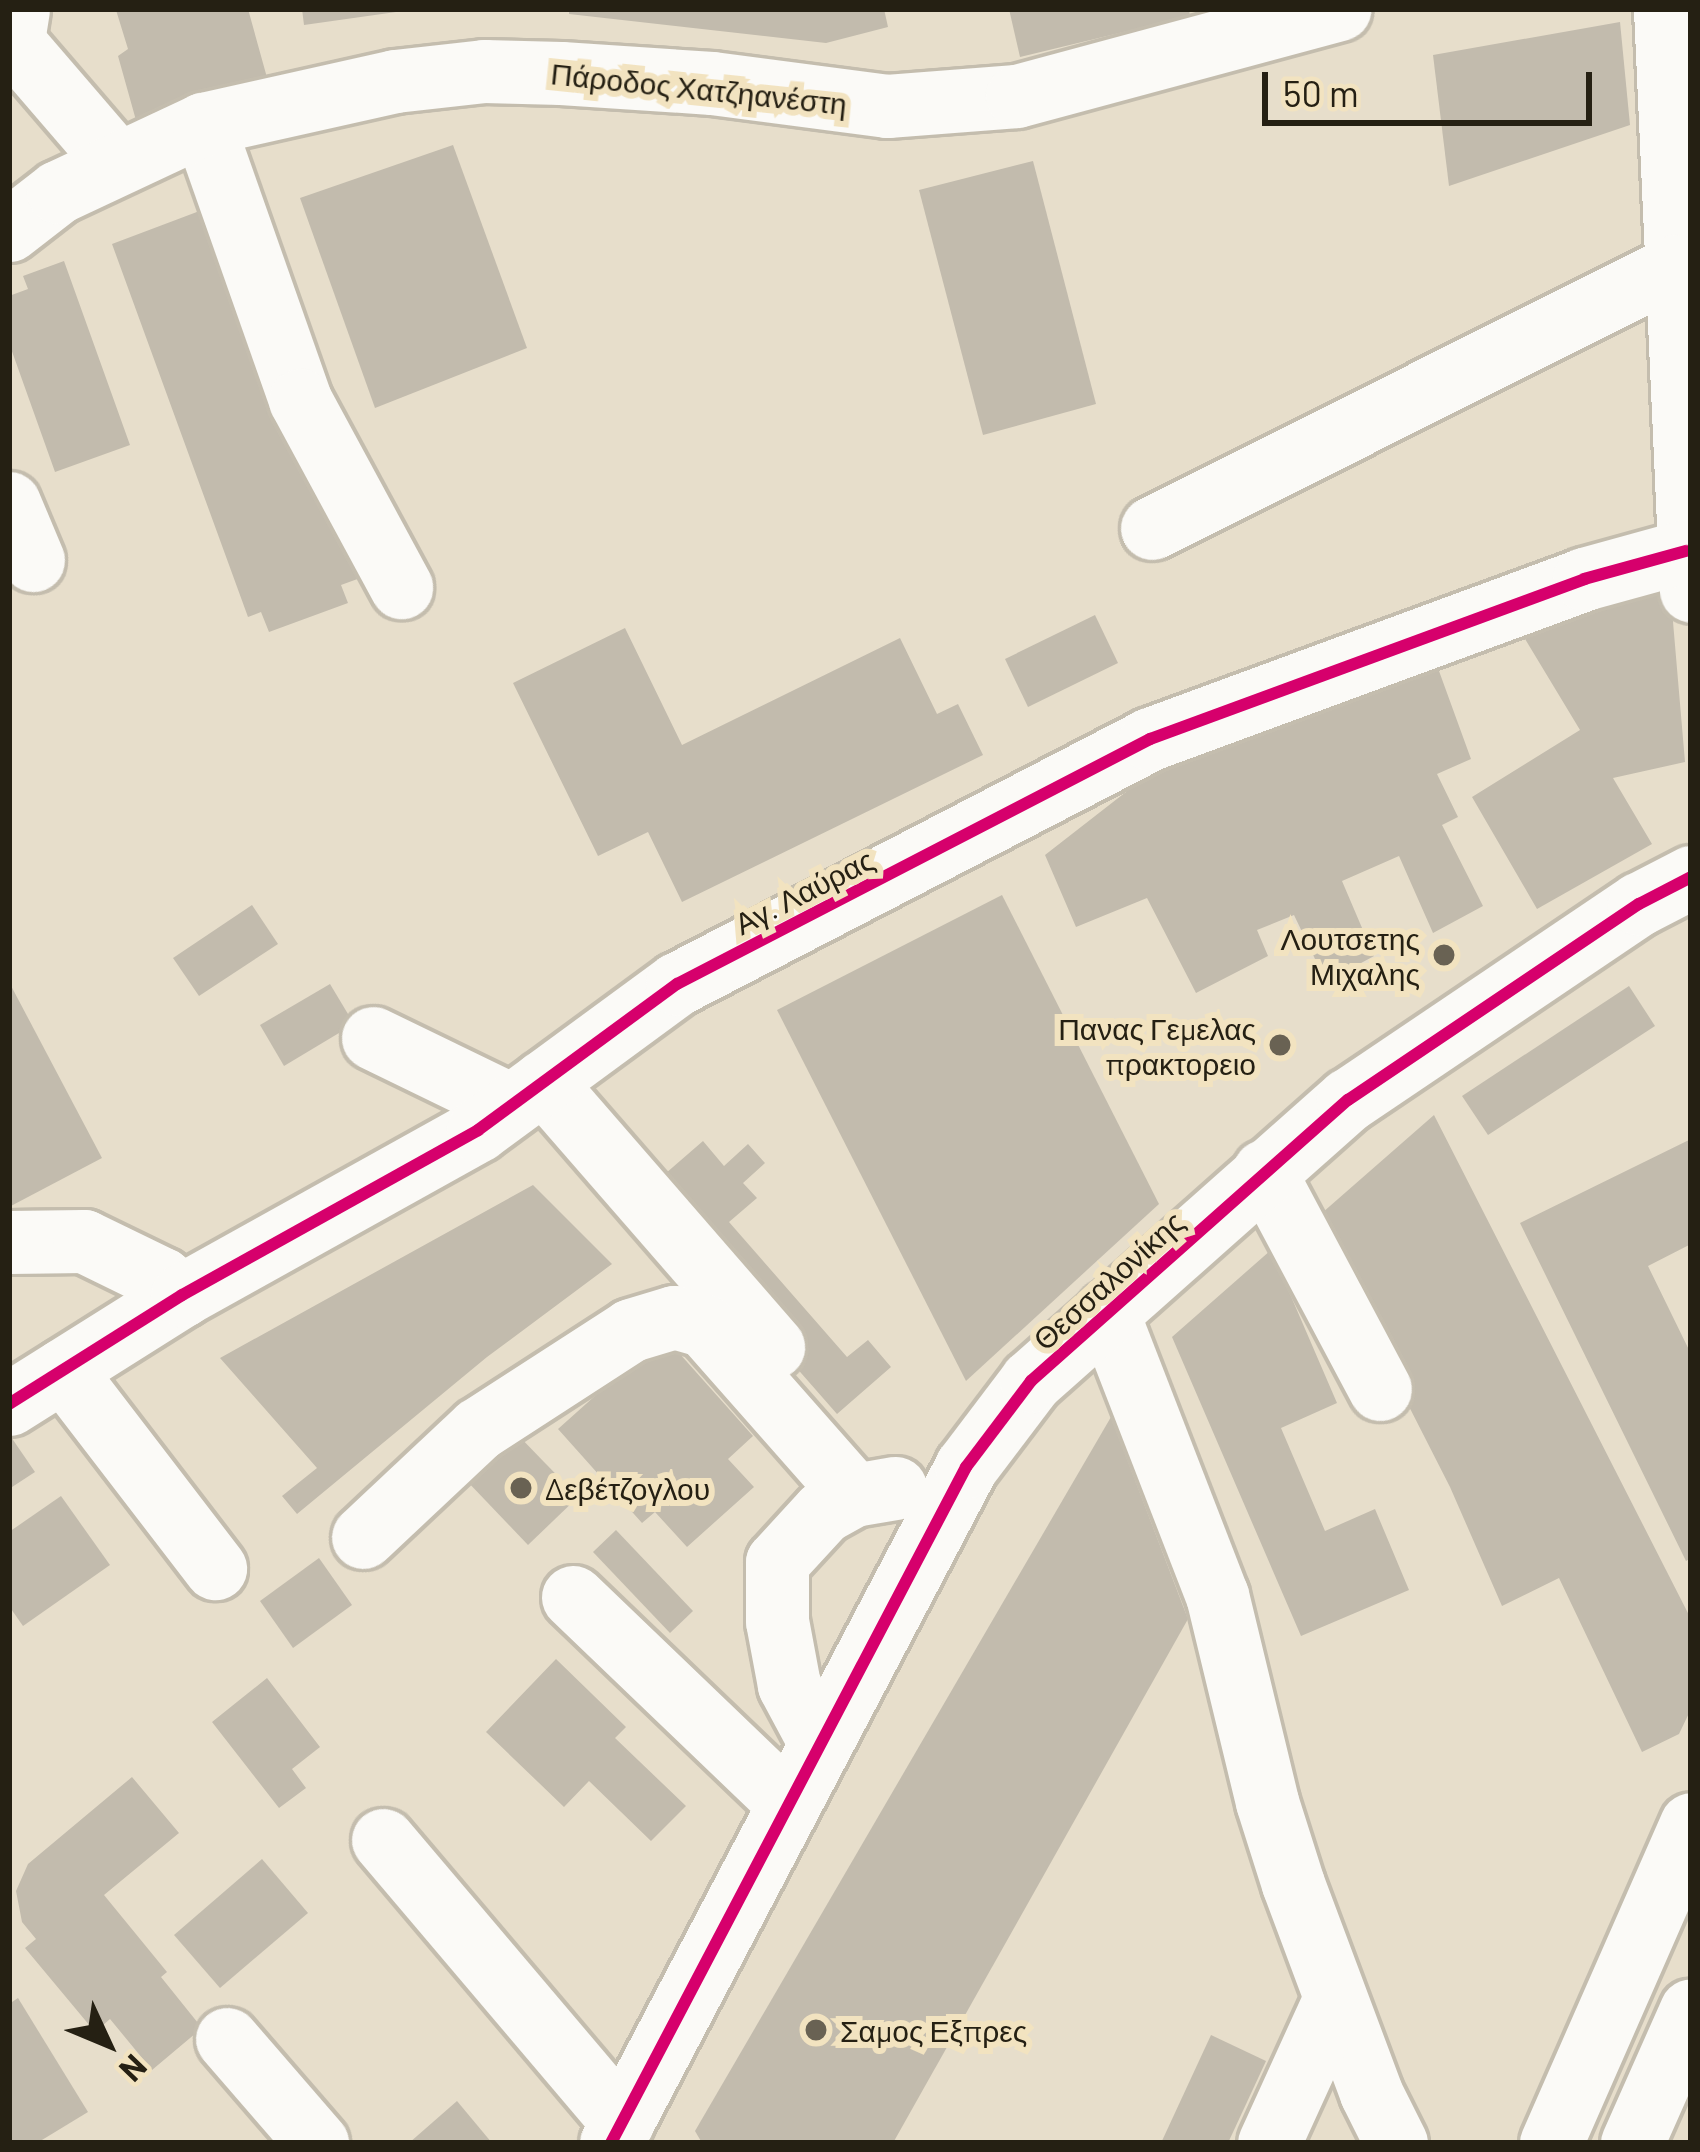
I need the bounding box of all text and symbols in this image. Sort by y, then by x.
scale bar [1268,48,1598,122]
street label: Πάροδος Χατζηανέστη [549,55,849,121]
text: 50 m [1283,71,1359,114]
street label: Αγ. Λαύρας [728,841,880,941]
place label: Λουτσετης Μιχαλης [1281,920,1420,990]
marker: Λουτσετης Μιχαλης [1431,942,1457,968]
place label: Πανας Γεμελας πρακτορειο [1058,1010,1256,1080]
marker: Πανας Γεμελας πρακτορειο [1267,1032,1293,1058]
street label: Θεσσαλονίκης [1025,1203,1191,1357]
place label: Δεβέτζογλου [545,1470,710,1506]
marker: Δεβέτζογλου [508,1475,534,1501]
north arrow [48,1984,168,2104]
place label: Σαμος Εξπρες [840,2012,1027,2048]
marker: Σαμος Εξπρες [803,2017,829,2043]
text: N [112,2047,156,2091]

